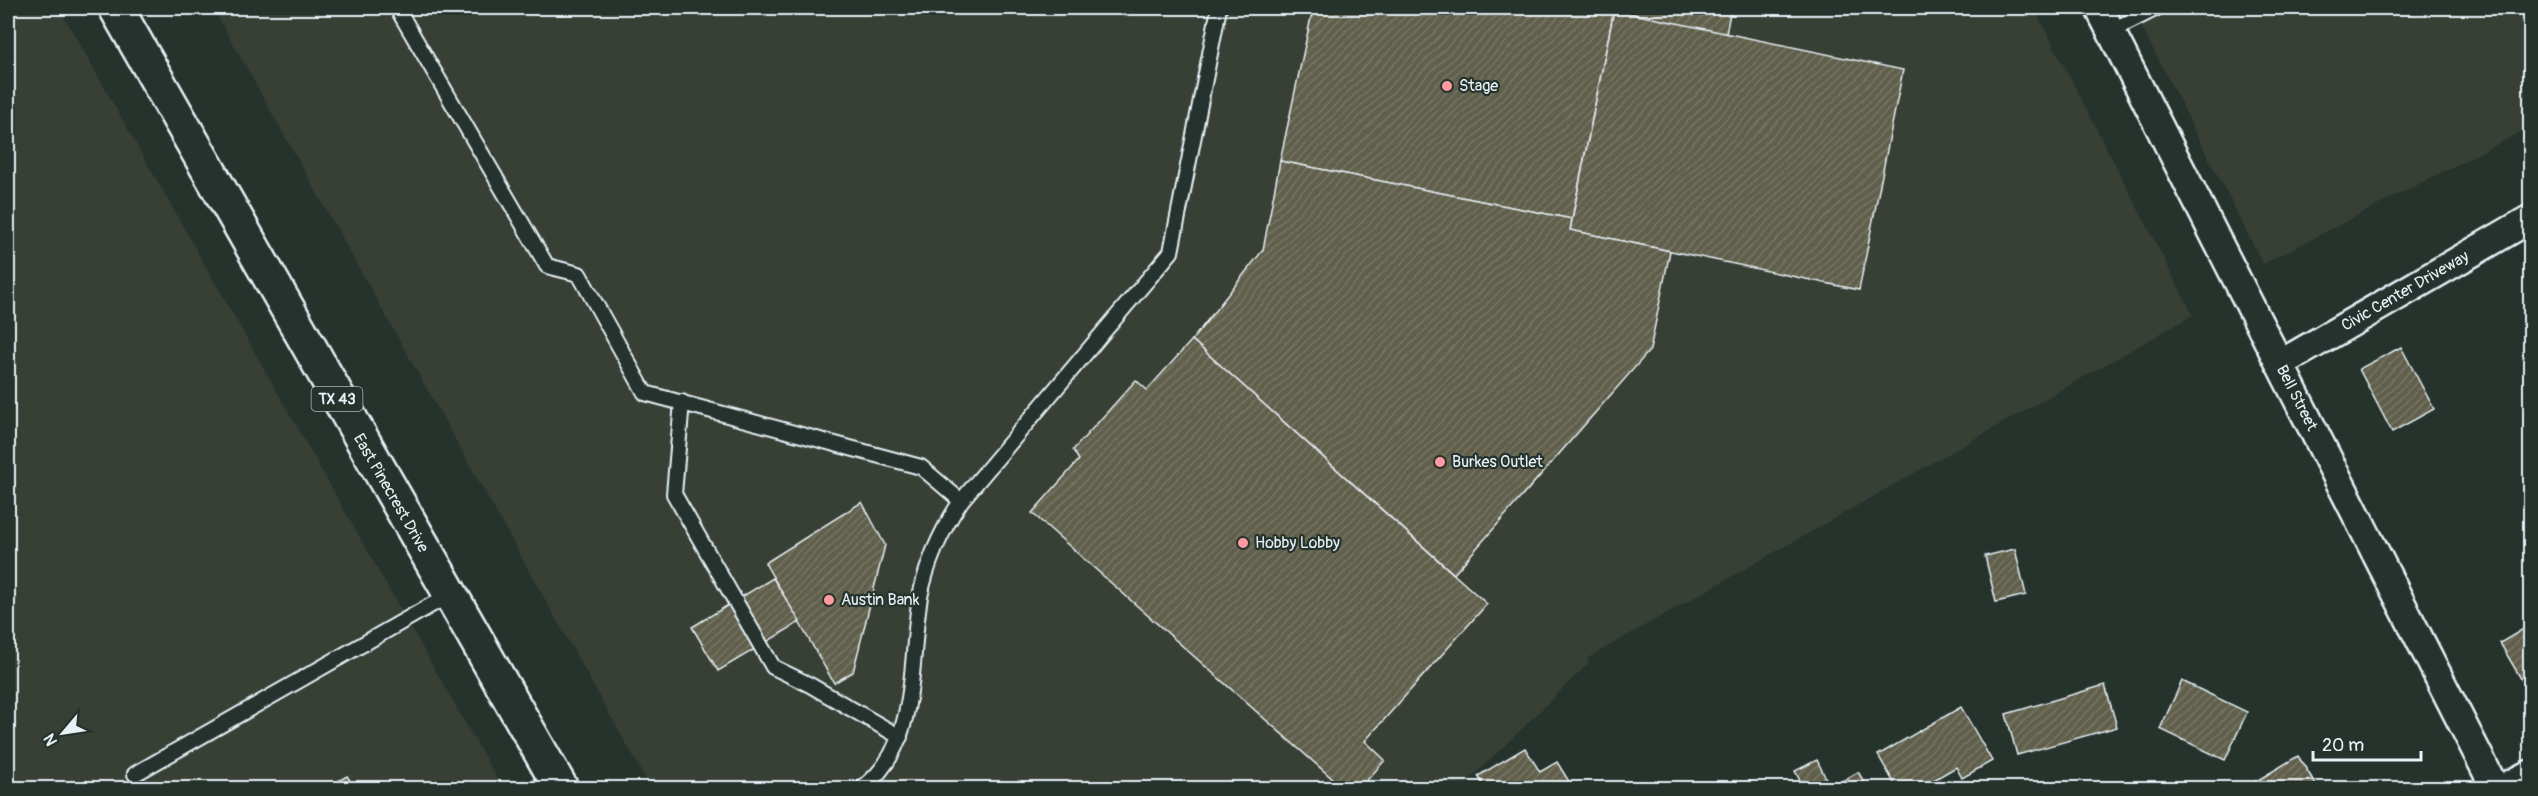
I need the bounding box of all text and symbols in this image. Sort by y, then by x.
place label: Stage [1459,76,1498,96]
marker: Stage [1440,79,1454,93]
street label: Civic Center Driveway [2338,246,2472,336]
street label: Bell Street [2272,362,2322,435]
road number: TX 43 [312,387,362,411]
street label: East Pinecrest Drive [349,430,433,556]
place label: Burkes Outlet [1452,452,1543,472]
marker: Burkes Outlet [1433,455,1447,469]
place label: Hobby Lobby [1255,533,1340,553]
marker: Hobby Lobby [1236,536,1250,550]
place label: Austin Bank [841,590,920,610]
marker: Austin Bank [822,593,836,607]
north arrow [33,703,93,763]
scale bar [2313,724,2421,762]
text: N [39,730,62,749]
text: 20 m [2322,734,2364,757]

